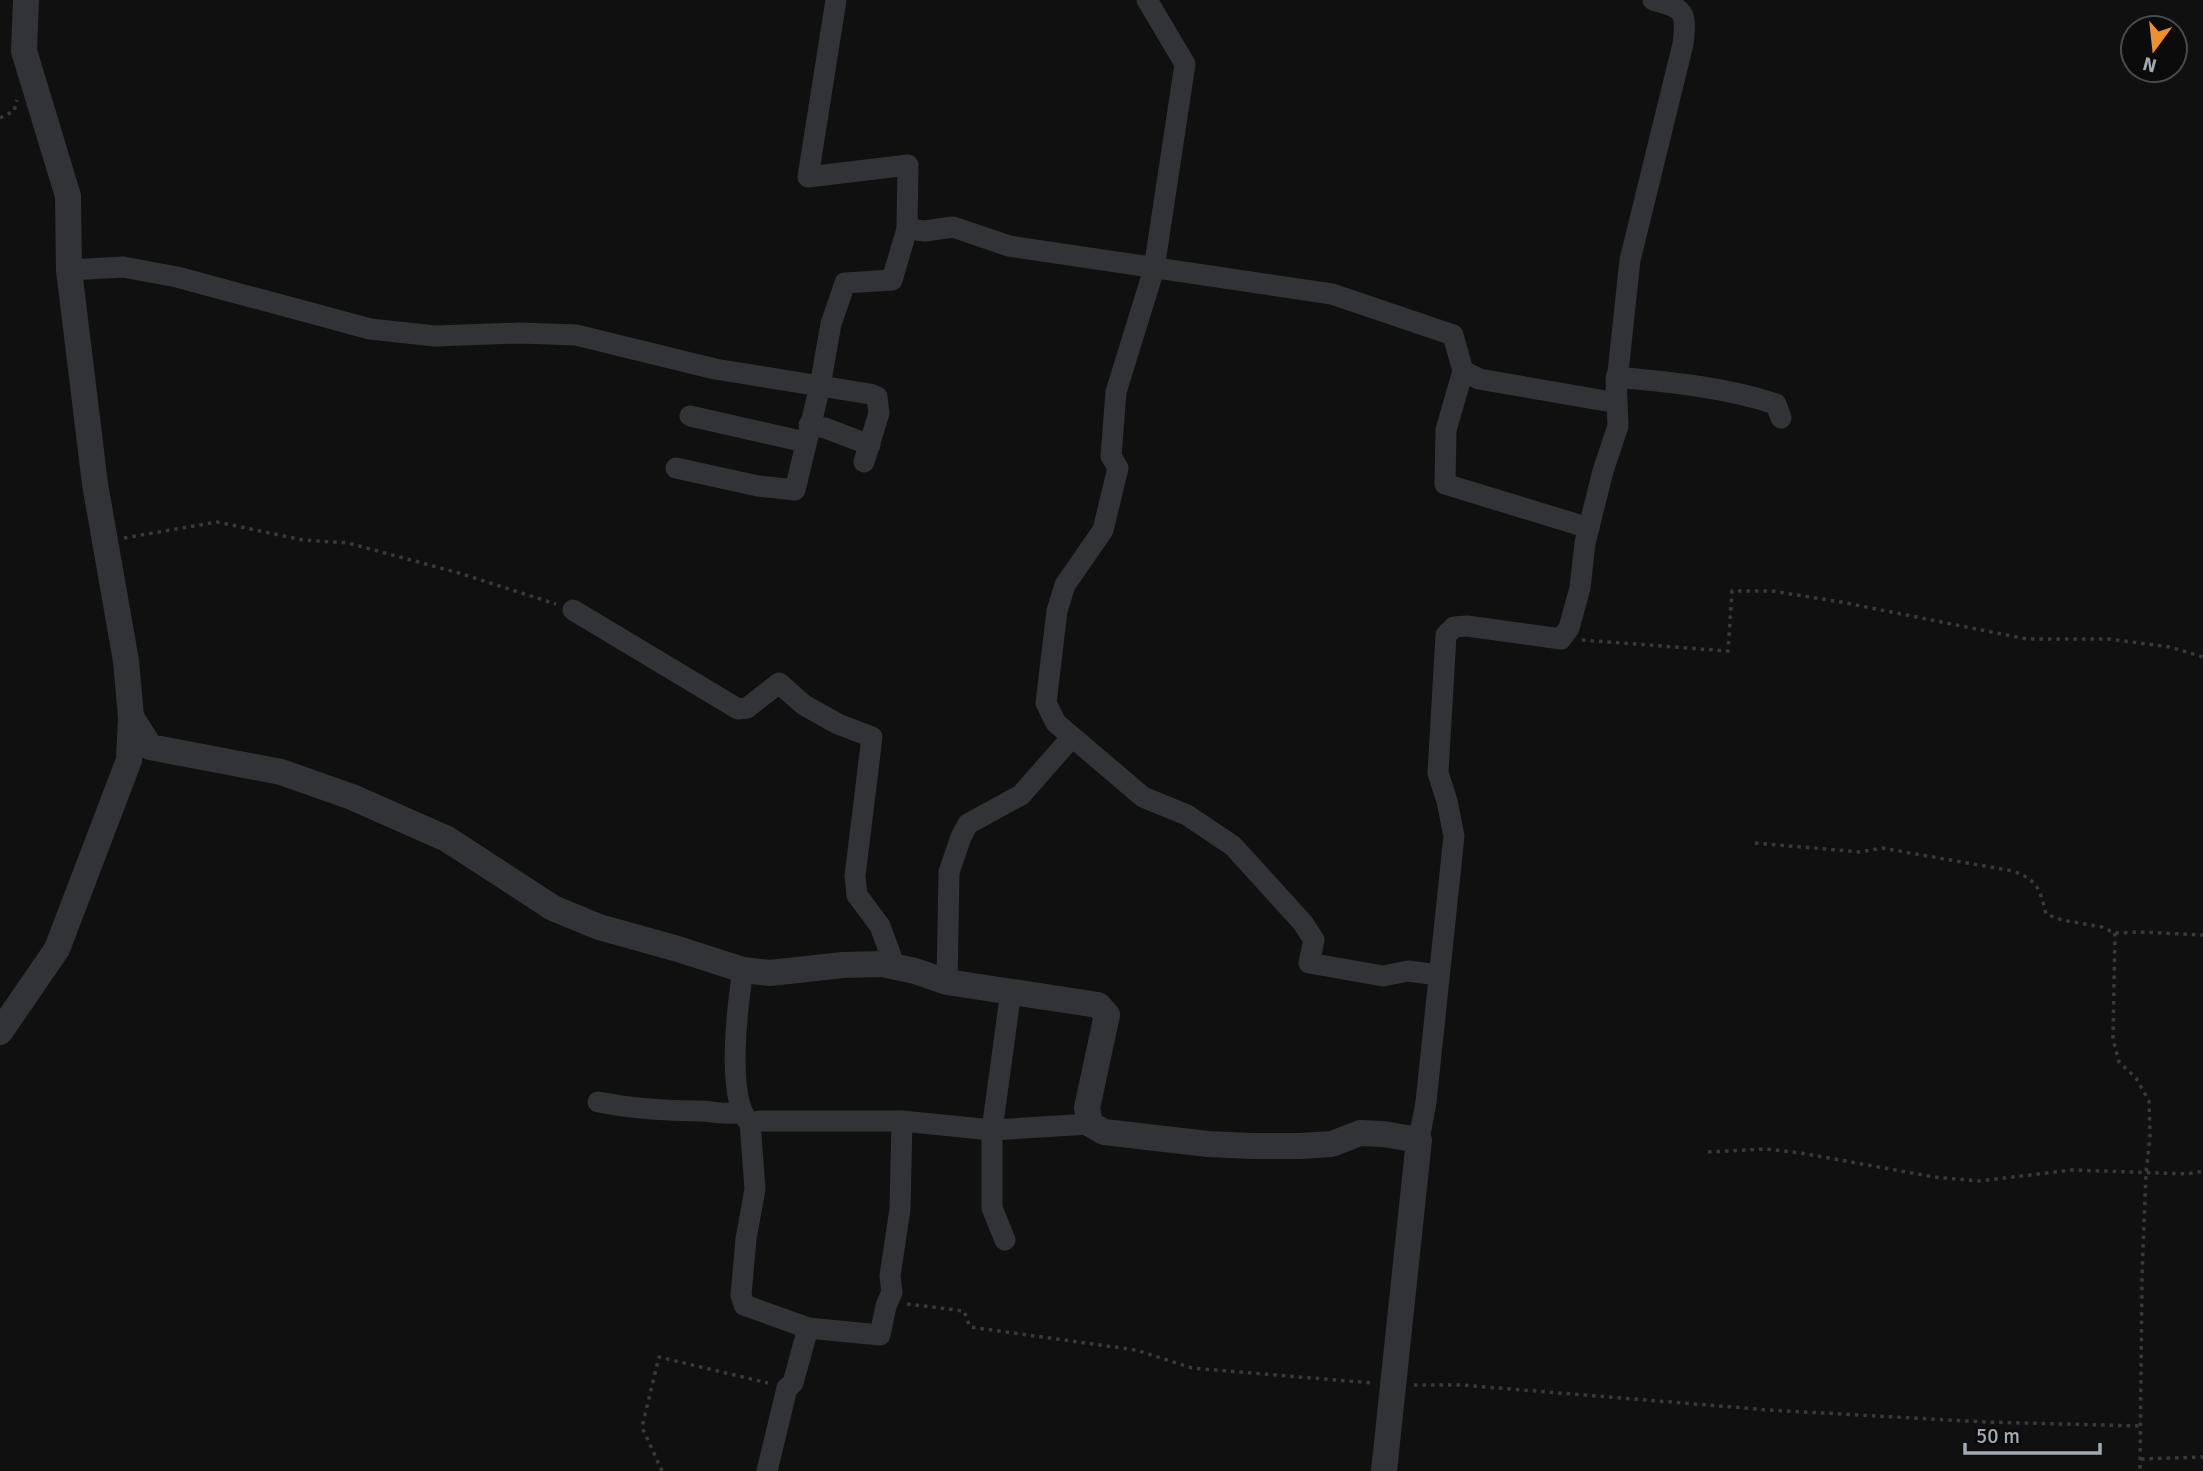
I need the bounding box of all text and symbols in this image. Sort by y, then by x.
north arrow [2119,14,2189,84]
text: N [2140,51,2159,78]
scale bar [1965,1412,2100,1456]
text: 50 m [1976,1423,2020,1449]

